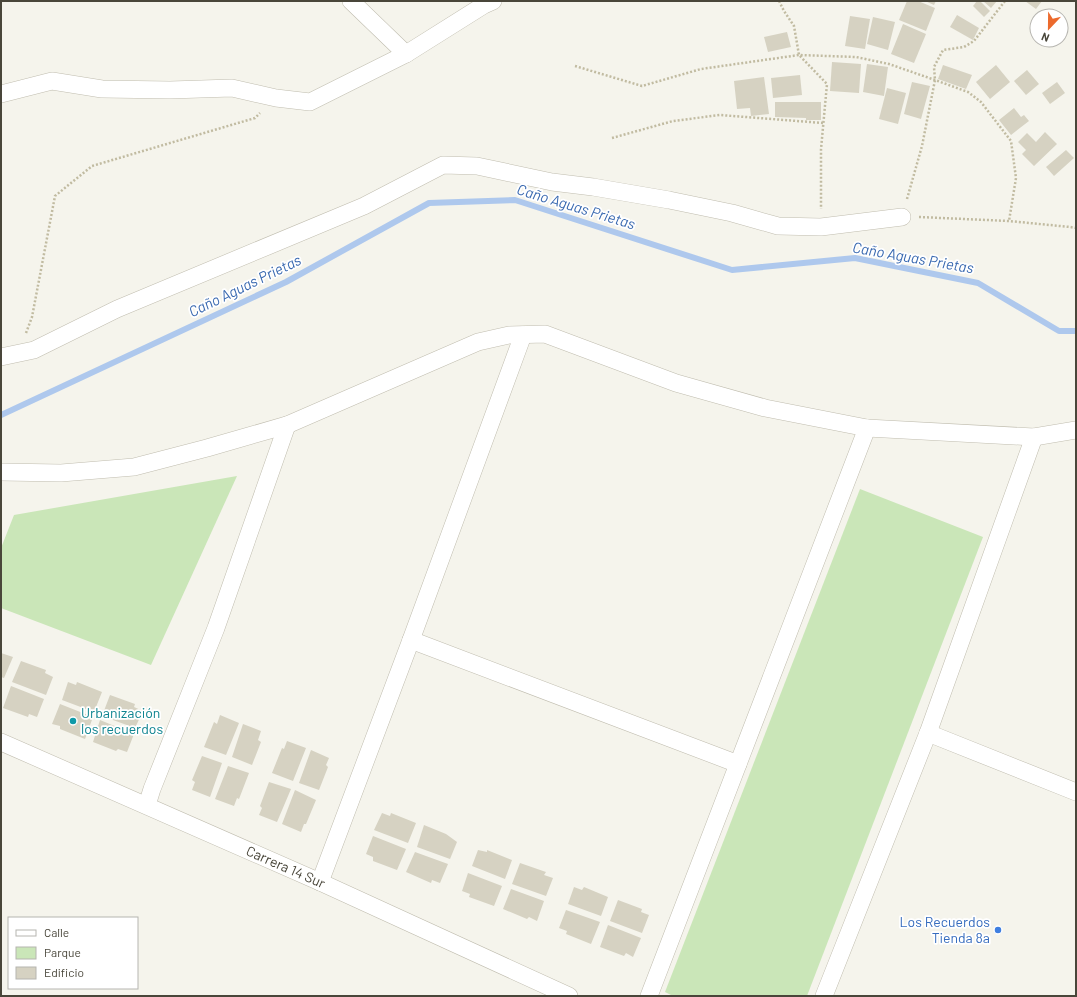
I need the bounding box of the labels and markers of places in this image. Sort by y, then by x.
place label: Urbanización los recuerdos [81,704,163,737]
marker: Urbanización los recuerdos [68,716,78,726]
place label: Los Recuerdos Tienda 8a [900,913,990,946]
marker: Los Recuerdos Tienda 8a [993,925,1003,935]

